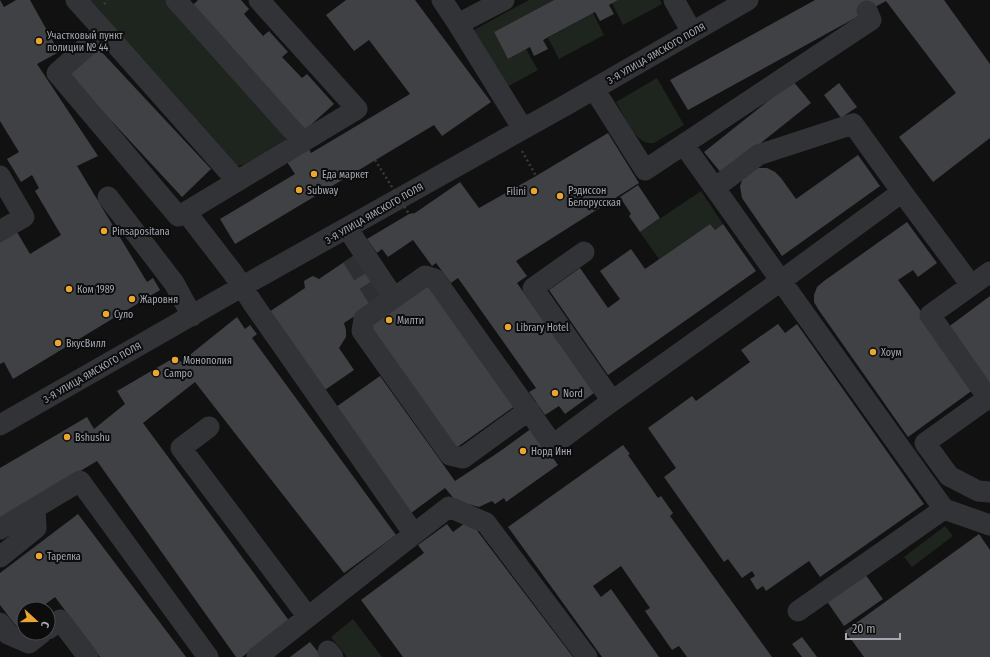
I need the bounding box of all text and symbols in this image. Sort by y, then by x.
street label: 3-Я УЛИЦА ЯМСКОГО ПОЛЯ [605,21,708,87]
place label: Участковый пункт полиции № 44 [46,30,124,54]
marker: Участковый пункт полиции № 44 [34,36,44,46]
marker: Еда маркет [309,169,319,179]
place label: Еда маркет [322,169,370,181]
street label: 3-Я УЛИЦА ЯМСКОГО ПОЛЯ [323,181,426,247]
marker: Subway [294,185,304,195]
place label: Subway [307,185,339,197]
place label: Рэдиссон Белорусская [568,185,621,209]
place label: Filini [506,186,526,198]
marker: Filini [529,186,539,196]
marker: Рэдиссон Белорусская [555,191,565,201]
marker: Pinsapositana [99,226,109,236]
place label: Pinsapositana [112,226,170,238]
marker: Ком 1989 [64,284,74,294]
place label: Ком 1989 [77,284,115,296]
marker: Жаровня [127,294,137,304]
place label: Жаровня [140,294,178,306]
marker: Суло [101,309,111,319]
place label: Суло [114,309,133,321]
marker: Милти [384,315,394,325]
place label: Милти [397,315,424,327]
marker: Library Hotel [503,322,513,332]
place label: Library Hotel [516,322,569,334]
marker: ВкусВилл [53,338,63,348]
place label: ВкусВилл [66,338,106,350]
street label: 3-Я УЛИЦА ЯМСКОГО ПОЛЯ [41,340,144,406]
marker: Хоум [868,347,878,357]
place label: Хоум [881,347,901,359]
marker: Монополия [170,355,180,365]
place label: Монополия [183,355,232,367]
marker: Campo [151,368,161,378]
place label: Campo [164,368,192,380]
marker: Nord [550,388,560,398]
place label: Nord [563,388,583,400]
marker: Bshushu [62,432,72,442]
place label: Bshushu [75,432,110,444]
marker: Норд Инн [518,446,528,456]
place label: Норд Инн [531,446,572,458]
marker: Тарелка [34,551,44,561]
place label: Тарелка [47,551,81,563]
north arrow [16,601,56,641]
scale bar [846,615,900,641]
text: С [38,619,52,630]
text: 20 m [852,622,876,636]

